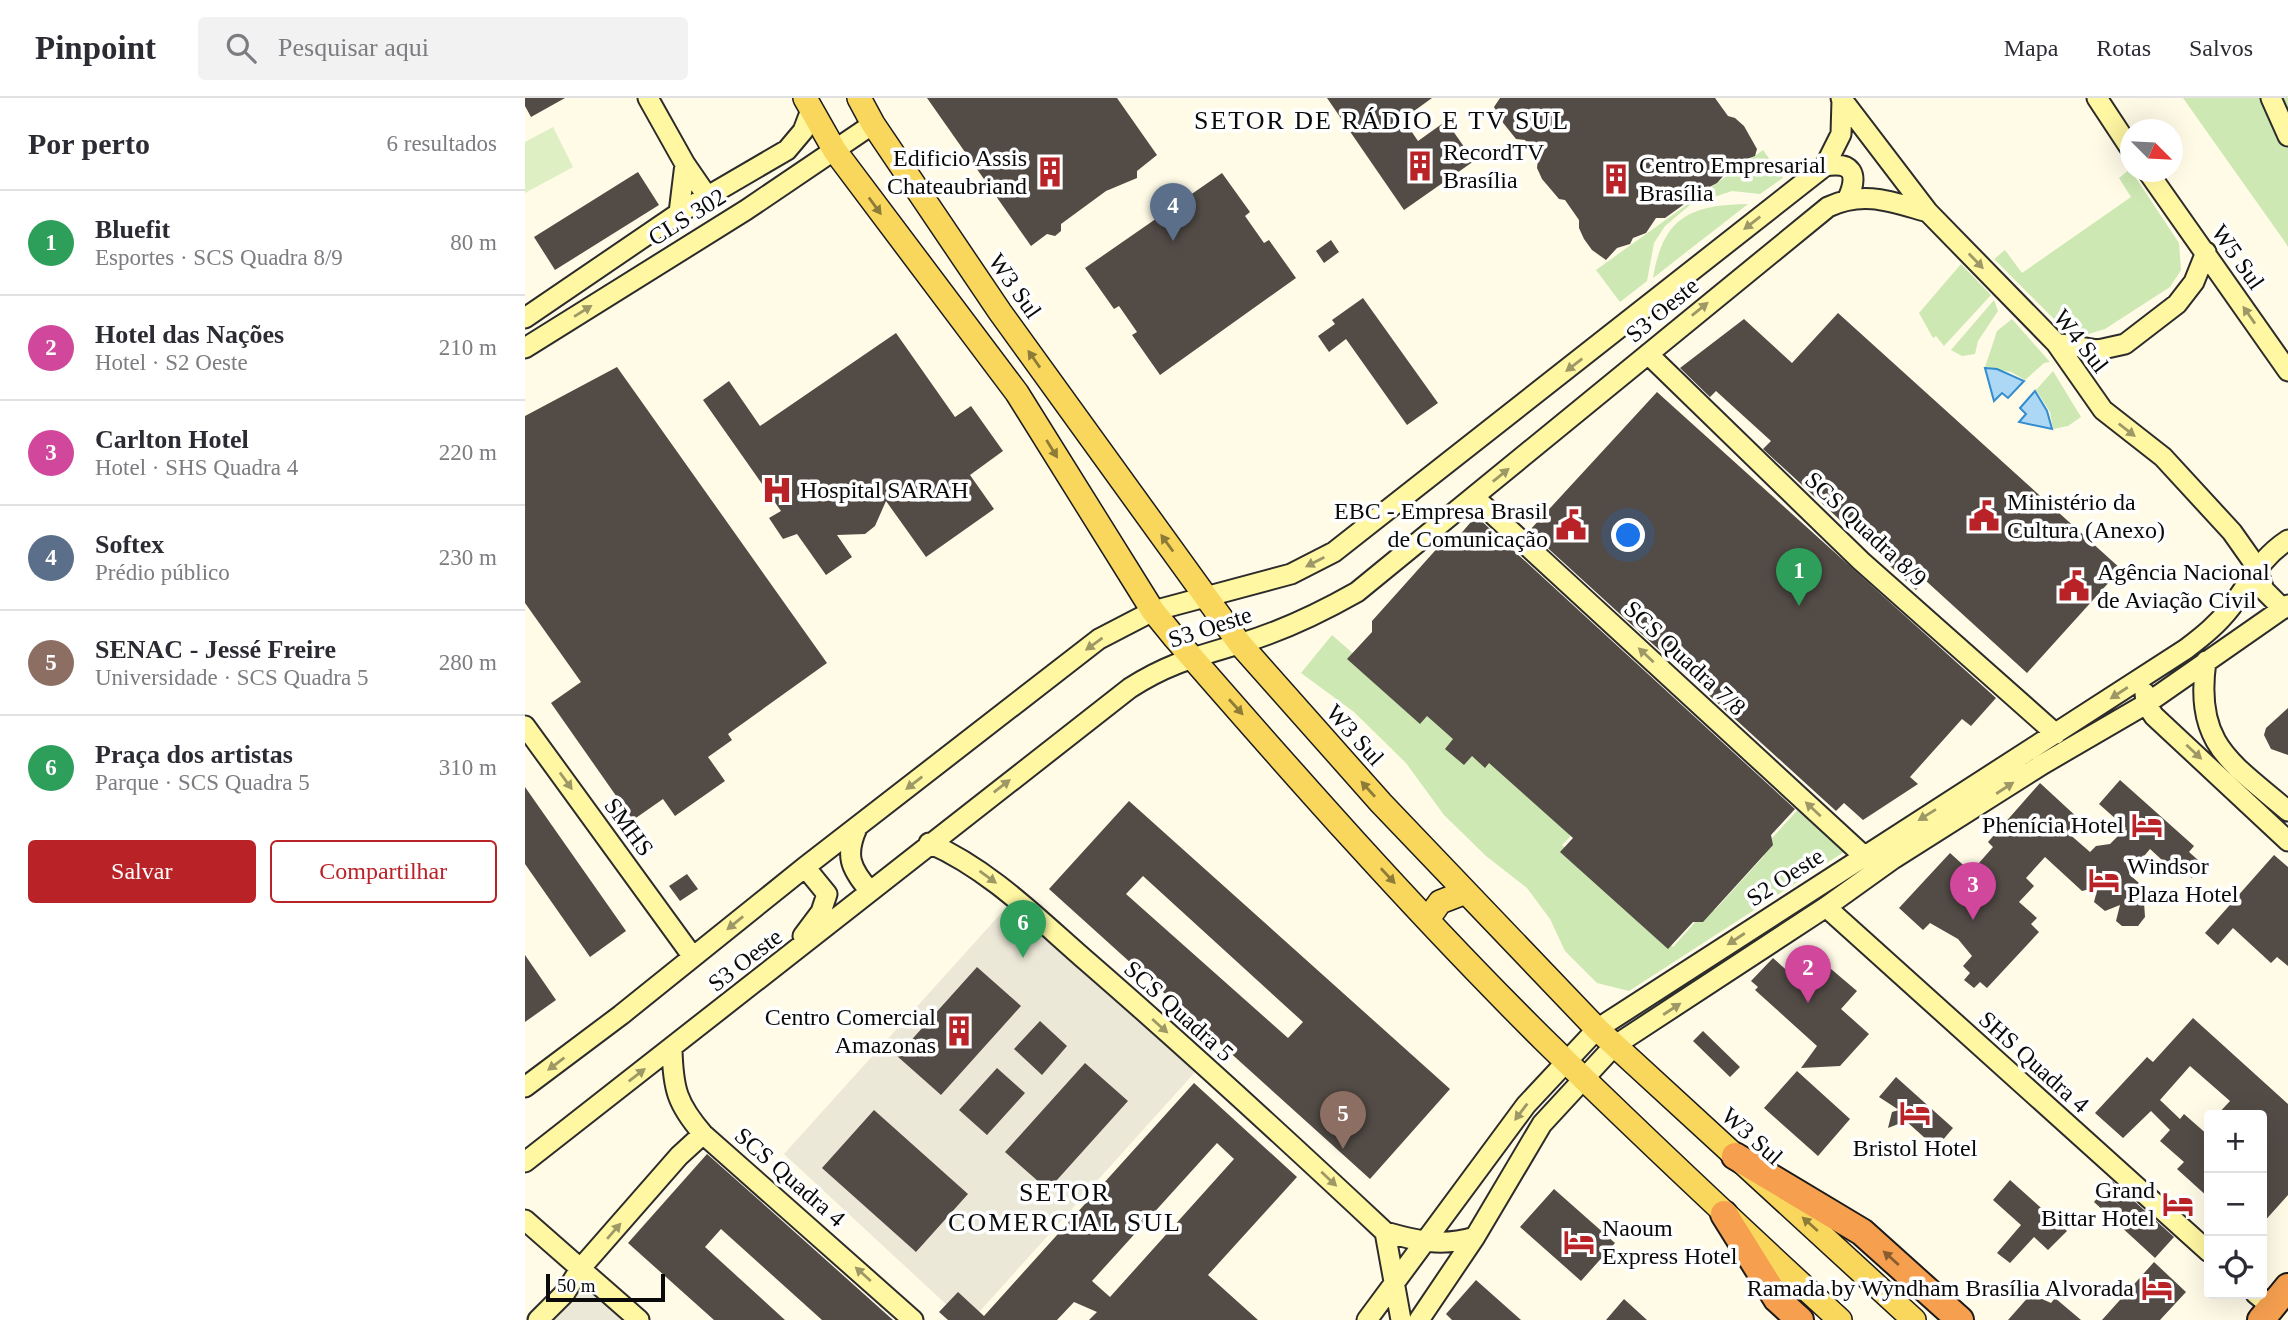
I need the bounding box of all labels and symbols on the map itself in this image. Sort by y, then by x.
district label: SETOR DE RÁDIO E TV SUL [1194,106,1570,135]
north arrow [2120,119,2183,182]
place label: RecordTV Brasília [1443,139,1545,193]
place label: Edificio Assis Chateaubriand [887,145,1027,199]
building icon: RecordTV Brasília [1403,149,1437,183]
place label: Centro Empresarial Brasília [1639,152,1827,206]
building icon: Edificio Assis Chateaubriand [1033,155,1067,189]
building icon: Centro Empresarial Brasília [1599,162,1633,196]
street label: CLS 302 [644,183,730,251]
pin: 4 [1150,183,1196,241]
one-way arrow [868,197,882,215]
one-way arrow [1743,216,1761,231]
street label: W5 Sul [2207,220,2270,294]
street label: W3 Sul [984,249,1047,323]
one-way arrow [1968,253,1984,269]
street label: S3 Oeste [1621,272,1703,348]
one-way arrow [1691,302,1709,317]
street label: W4 Sul [2048,304,2114,378]
one-way arrow [573,305,593,318]
one-way arrow [2242,306,2256,324]
one-way arrow [1027,350,1041,368]
one-way arrow [1565,357,1583,372]
one-way arrow [2118,422,2136,437]
one-way arrow [1046,440,1059,459]
street label: SCS Quadra 8/9 [1800,466,1932,592]
one-way arrow [1492,468,1509,483]
hospital icon: Hospital SARAH [760,473,794,507]
place label: Hospital SARAH [800,477,969,503]
place label: Ministério da Cultura (Anexo) [2007,489,2165,543]
place label: EBC - Empresa Brasil de Comunicação [1334,498,1548,552]
public building icon: Ministério da Cultura (Anexo) [1967,499,2001,533]
public building icon: EBC - Empresa Brasil de Comunicação [1554,508,1588,542]
your location [1611,518,1645,552]
one-way arrow [1161,534,1175,552]
pin: 1 [1776,548,1822,606]
one-way arrow [1305,556,1325,568]
place label: Agência Nacional de Aviação Civil [2097,559,2270,613]
public building icon: Agência Nacional de Aviação Civil [2057,569,2091,603]
street label: SCS Quadra 7/8 [1619,595,1751,721]
street label: S3 Oeste [1165,601,1255,653]
one-way arrow [1085,636,1103,650]
one-way arrow [1638,648,1655,664]
one-way arrow [2109,686,2129,699]
one-way arrow [1227,699,1243,716]
street label: W3 Sul [1321,699,1389,771]
one-way arrow [2185,744,2202,760]
one-way arrow [558,772,572,790]
one-way arrow [905,775,923,789]
one-way arrow [993,779,1011,794]
one-way arrow [1360,780,1376,798]
one-way arrow [1996,781,2015,794]
street label: SMHS [599,793,659,861]
one-way arrow [1805,802,1822,818]
hotel icon: Phenícia Hotel [2130,808,2164,842]
one-way arrow [1918,809,1937,822]
place label: Phenícia Hotel [1982,812,2124,838]
street label: S2 Oeste [1742,843,1828,911]
place label: Windsor Plaza Hotel [2127,853,2239,907]
pin: 3 [1950,862,1996,920]
hotel icon: Windsor Plaza Hotel [2087,863,2121,897]
one-way arrow [1380,867,1396,885]
one-way arrow [979,870,997,884]
pin: 6 [1000,900,1046,958]
one-way arrow [726,916,744,930]
street label: S3 Oeste [703,923,787,997]
one-way arrow [1726,932,1746,945]
pin: 2 [1785,945,1831,1003]
street label: SCS Quadra 5 [1119,955,1239,1067]
one-way arrow [1662,1003,1681,1016]
place label: Centro Comercial Amazonas [765,1004,936,1058]
street label: SHS Quadra 4 [1974,1006,2094,1118]
building icon: Centro Comercial Amazonas [942,1014,976,1048]
one-way arrow [1151,1018,1169,1034]
one-way arrow [547,1056,565,1070]
one-way arrow [628,1068,646,1083]
pin: 5 [1320,1091,1366,1149]
hotel icon: Bristol Hotel [1898,1096,1932,1130]
one-way arrow [1514,1102,1529,1120]
street label: W3 Sul [1716,1102,1788,1170]
street label: SCS Quadra 4 [730,1122,850,1232]
place label: Bristol Hotel [1853,1135,1978,1161]
one-way arrow [1320,1170,1337,1186]
place label: Grand Bittar Hotel [2041,1177,2155,1231]
district label: SETOR COMERCIAL SUL [948,1178,1182,1237]
hotel icon: Grand Bittar Hotel [2161,1187,2195,1221]
place label: Naoum Express Hotel [1602,1215,1738,1269]
one-way arrow [1802,1217,1819,1233]
one-way arrow [605,1223,621,1240]
hotel icon: Naoum Express Hotel [1562,1225,1596,1259]
one-way arrow [1882,1250,1900,1266]
one-way arrow [854,1266,872,1282]
scale bar [546,1271,665,1303]
hotel icon: Ramada by Wyndham Brasília Alvorada [2140,1271,2174,1305]
place label: Ramada by Wyndham Brasília Alvorada [1747,1275,2134,1301]

